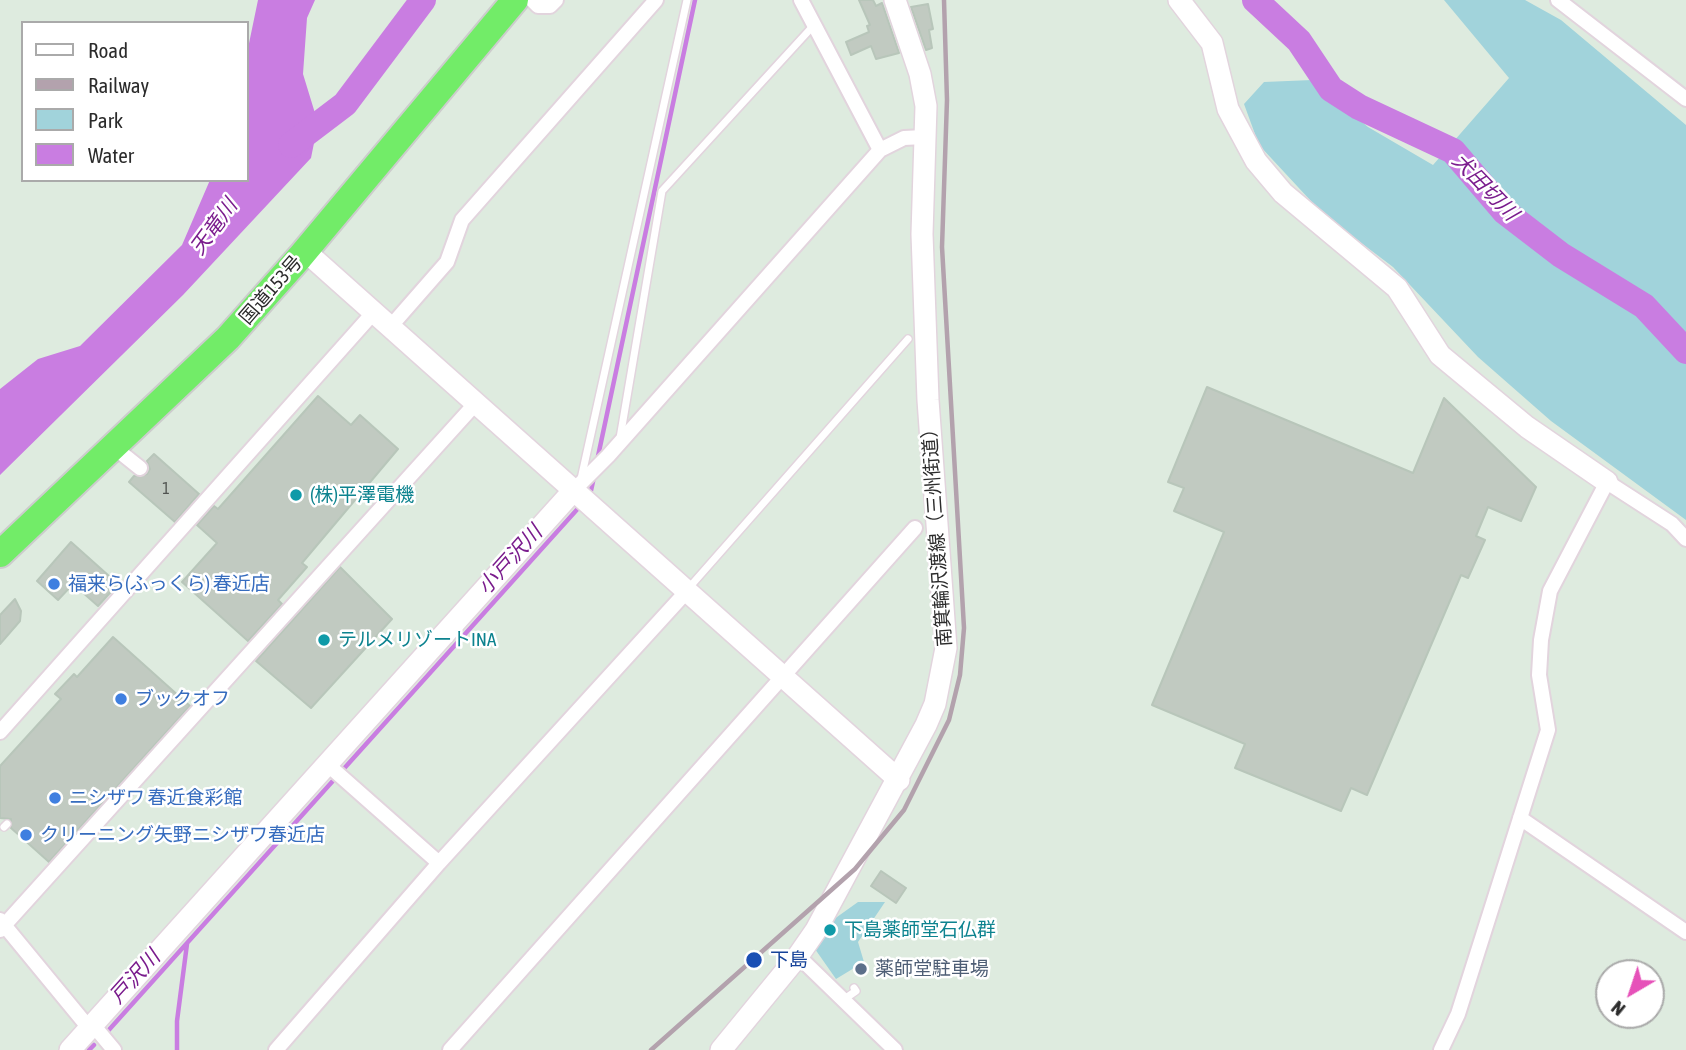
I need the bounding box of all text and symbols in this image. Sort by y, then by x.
legend [21,21,248,182]
text: Road [88,38,128,62]
text: Railway [88,73,149,97]
text: Park [88,108,123,132]
text: Water [88,143,134,167]
water label: 犬田切川 [1447,148,1523,226]
water label: 天竜川 [185,194,243,260]
street label: 国道153号 [235,251,307,329]
street label: 南箕輪沢渡線（三州街道） [918,418,956,648]
house number: 1 [162,479,170,499]
place label: (株)平澤電機 [310,484,414,506]
marker: (株)平澤電機 [288,487,304,503]
water label: 小戸沢川 [473,520,547,600]
place label: 福来ら(ふっくら) 春近店 [68,573,270,595]
marker: 福来ら(ふっくら) 春近店 [46,576,62,592]
place label: テルメリゾートINA [338,629,496,651]
marker: テルメリゾートINA [316,632,332,648]
place label: ブックオフ [135,688,230,710]
marker: ブックオフ [113,691,129,707]
place label: ニシザワ 春近食彩館 [69,787,243,809]
marker: ニシザワ 春近食彩館 [47,790,63,806]
place label: クリーニング矢野ニシザワ春近店 [40,824,325,846]
marker: クリーニング矢野ニシザワ春近店 [18,827,34,843]
place label: 下島薬師堂石仏群 [844,919,996,941]
marker: 下島薬師堂石仏群 [822,922,838,938]
water label: 戸沢川 [105,945,165,1009]
place label: 下島 [770,949,808,971]
marker: 下島 [744,950,764,970]
place label: 薬師堂駐車場 [875,958,989,980]
north arrow [1595,959,1665,1029]
marker: 薬師堂駐車場 [853,961,869,977]
text: N [1607,997,1629,1021]

